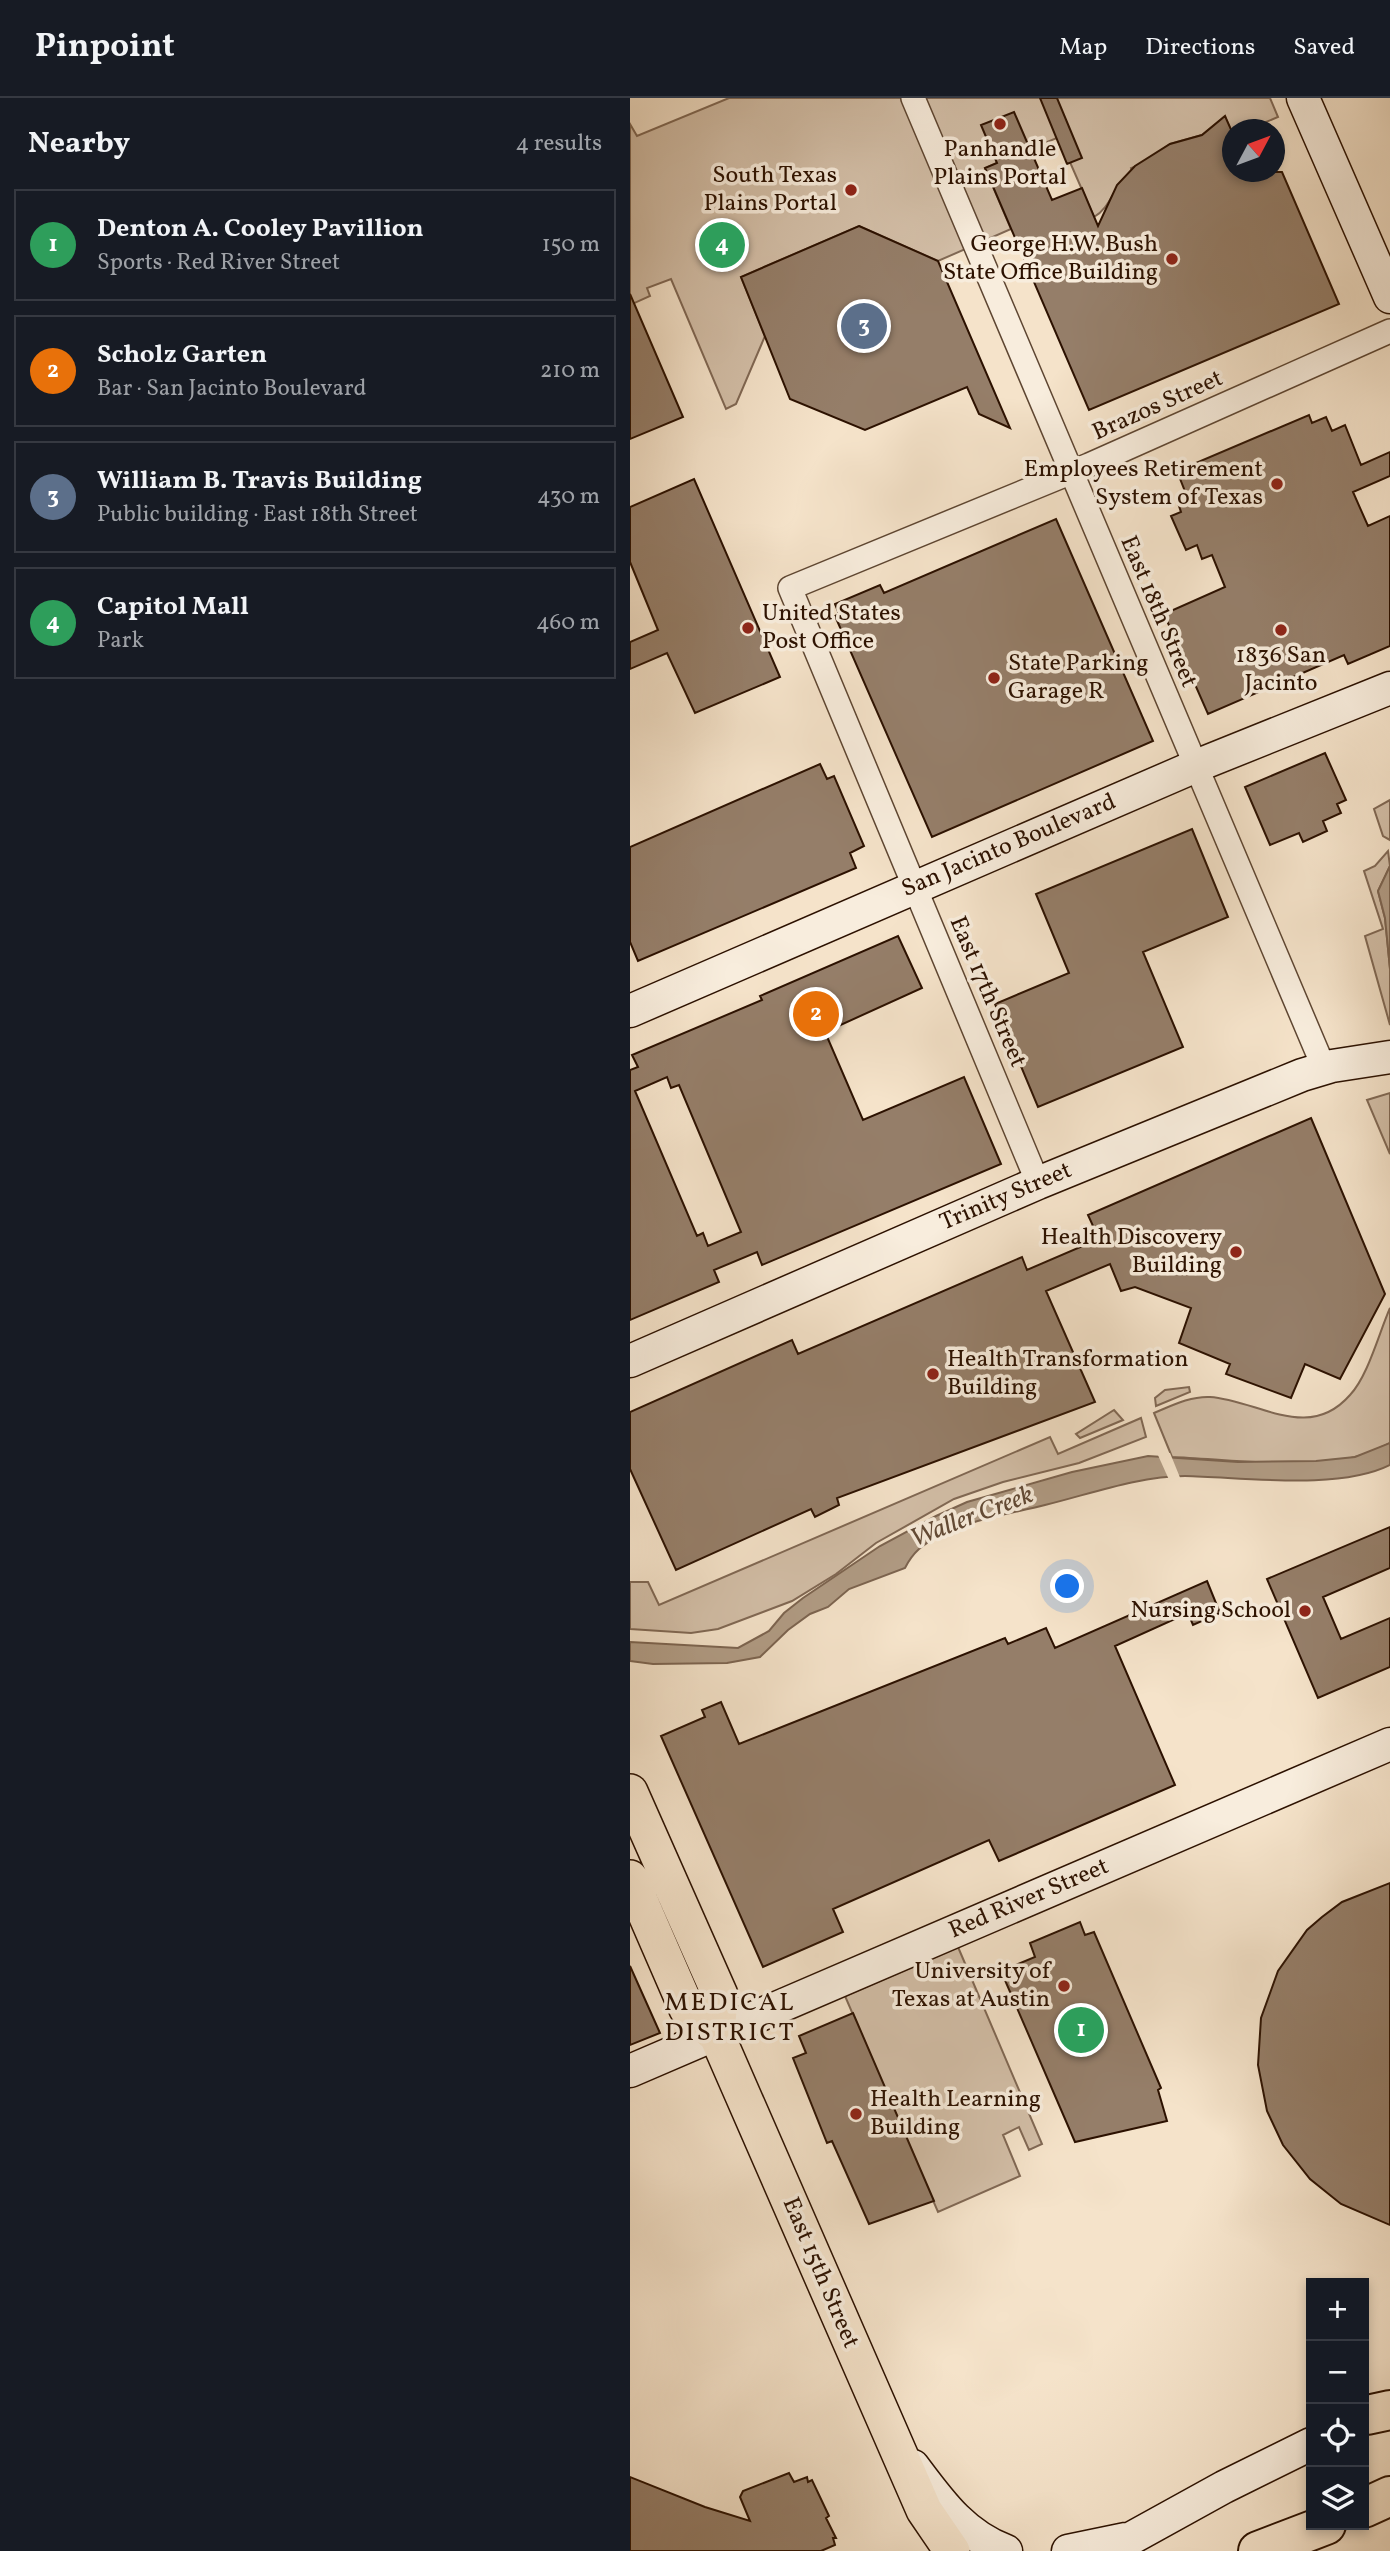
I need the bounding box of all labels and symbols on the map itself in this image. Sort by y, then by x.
marker: Panhandle Plains Portal [992,116,1008,132]
north arrow [1222,119,1285,182]
place label: Panhandle Plains Portal [933,133,1067,195]
place label: South Texas Plains Portal [703,159,837,221]
marker: South Texas Plains Portal [843,182,859,198]
pin: 4 [699,219,745,271]
place label: George H.W. Bush State Office Building [943,228,1158,290]
marker: George H.W. Bush State Office Building [1164,251,1180,267]
pin: 3 [841,300,887,352]
street label: Brazos Street [1087,362,1229,450]
place label: Employees Retirement System of Texas [1024,453,1263,515]
marker: Employees Retirement System of Texas [1269,476,1285,492]
street label: East 18th Street [1111,531,1205,693]
place label: United States Post Office [762,597,901,659]
marker: United States Post Office [740,620,756,636]
marker: 1836 San Jacinto [1273,622,1289,638]
place label: 1836 San Jacinto [1236,639,1326,701]
place label: State Parking Garage R [1008,647,1148,709]
marker: State Parking Garage R [986,670,1002,686]
street label: San Jacinto Boulevard [896,785,1122,907]
street label: East 17th Street [940,911,1034,1073]
pin: 2 [793,988,839,1040]
street label: Trinity Street [935,1154,1077,1240]
place label: Health Discovery Building [1041,1221,1222,1283]
marker: Health Discovery Building [1228,1244,1244,1260]
place label: Health Transformation Building [947,1343,1189,1405]
marker: Health Transformation Building [925,1366,941,1382]
water label: Waller Creek [905,1477,1039,1557]
your location [1050,1569,1084,1603]
place label: Nursing School [1131,1594,1291,1628]
marker: Nursing School [1297,1603,1313,1619]
street label: Red River Street [944,1850,1114,1948]
place label: University of Texas at Austin [892,1955,1053,2017]
marker: University of Texas at Austin [1056,1978,1072,1994]
district label: MEDICAL DISTRICT [664,1985,796,2051]
pin: 1 [1058,2004,1104,2056]
place label: Health Learning Building [870,2083,1041,2145]
marker: Health Learning Building [848,2106,864,2122]
street label: East 15th Street [773,2192,867,2354]

